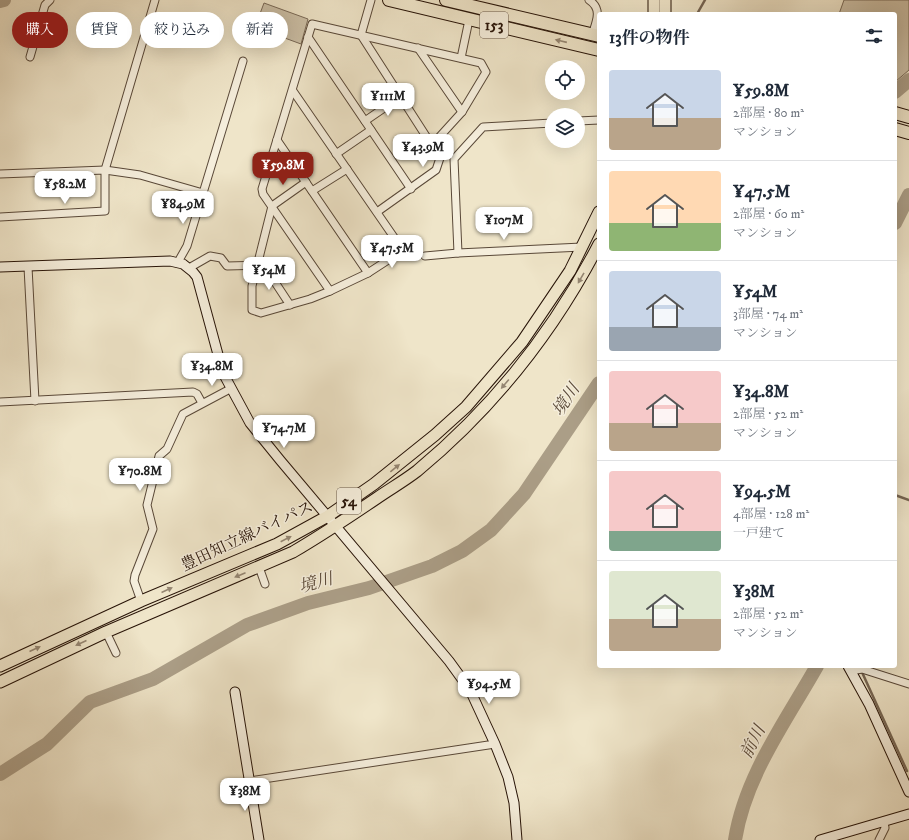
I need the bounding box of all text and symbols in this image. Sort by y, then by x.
chip: 購入 [12,12,68,48]
chip: 賃貸 [76,12,132,48]
chip: 絞り込み [140,12,224,48]
chip: 新着 [232,12,288,48]
road number: 153 [480,12,508,38]
icon: filters [863,25,885,47]
text: 13件の物件 [609,27,690,49]
one-way arrow [555,37,567,43]
map controls [545,60,585,148]
button: locate [545,60,585,100]
text: ¥59.8M [733,80,789,102]
pin: ¥111M [360,83,416,117]
icon: home [641,86,689,134]
text: ¥111M [371,88,405,104]
text: 2部屋 · 80 m² [733,105,804,121]
button: layers [545,108,585,148]
text: マンション [733,124,797,140]
pin: ¥43.9M [390,134,456,168]
text: ¥43.9M [402,139,444,155]
pin: ¥59.8M [250,152,316,186]
text: ¥59.8M [261,157,305,173]
pin: ¥58.2M [32,171,98,205]
text: ¥58.2M [44,176,87,192]
text: ¥47.5M [733,181,790,203]
icon: home [641,187,689,235]
pin: ¥84.9M [150,191,216,225]
text: ¥84.9M [161,196,205,212]
text: 2部屋 · 60 m² [733,206,804,222]
pin: ¥107M [476,207,532,241]
text: ¥107M [484,212,524,228]
text: マンション [733,225,797,241]
pin: ¥47.5M [359,235,425,269]
text: ¥47.5M [370,240,414,256]
pin: ¥54M [245,257,293,291]
text: ¥54M [252,262,286,278]
one-way arrow [577,272,584,284]
text: ¥54M [733,281,777,303]
icon: home [641,287,689,335]
text: 3部屋 · 74 m² [733,306,803,322]
text: マンション [733,325,797,341]
pin: ¥34.8M [179,353,245,387]
text: ¥34.8M [191,358,233,374]
water label: 境川 [547,378,586,420]
one-way arrow [501,379,510,389]
text: ¥34.8M [733,381,789,403]
icon: home [641,387,689,435]
text: 2部屋 · 52 m² [733,406,803,422]
pin: ¥74.7M [251,415,317,449]
text: ¥74.7M [262,420,306,436]
text: マンション [733,425,797,441]
pin: ¥70.8M [107,458,173,492]
text: ¥70.8M [118,463,162,479]
one-way arrow [389,464,400,472]
text: ¥94.5M [733,481,791,503]
icon: home [641,487,689,535]
road number: 54 [337,488,361,514]
street label: 豊田知立線バイパス [178,497,316,575]
text: 4部屋 · 128 m² [733,506,809,522]
text: 一戸建て [733,525,785,541]
one-way arrow [280,536,292,542]
water label: 境川 [297,567,337,598]
one-way arrow [233,573,245,579]
text: ¥38M [733,581,775,603]
one-way arrow [161,587,173,593]
icon: home [641,587,689,635]
text: 2部屋 · 52 m² [733,606,803,622]
text: マンション [733,625,797,641]
one-way arrow [76,640,87,646]
one-way arrow [29,646,41,652]
pin: ¥94.5M [456,671,522,705]
text: ¥94.5M [467,676,511,692]
water label: 前川 [735,720,771,762]
pin: ¥38M [221,778,269,812]
text: ¥38M [229,783,261,799]

